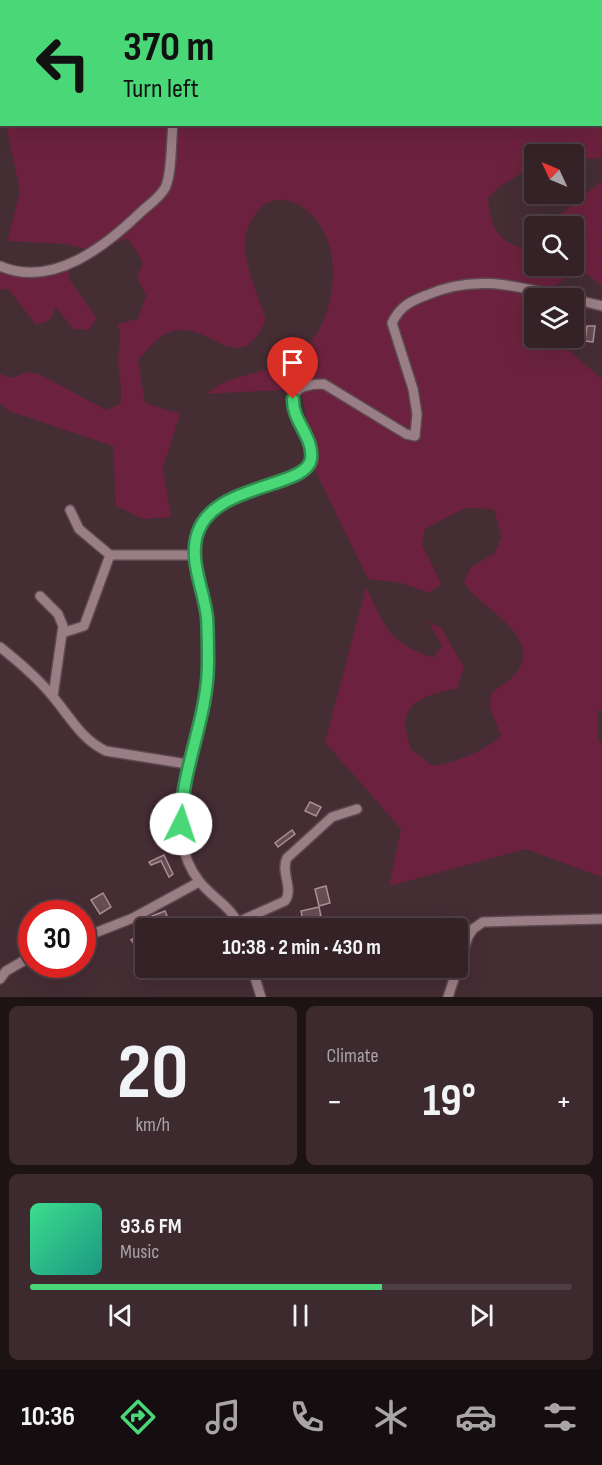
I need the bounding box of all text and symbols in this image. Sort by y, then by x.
text: 370 m [123,22,214,73]
icon: left [24,24,102,102]
text: Turn left [123,73,199,105]
north arrow [524,144,584,204]
map controls [524,144,584,348]
button: search [524,216,584,276]
button: layers [524,288,584,348]
pin [267,337,318,399]
icon: arrive [276,346,309,379]
position arrow [149,792,213,856]
speed limit sign: 30 [18,900,96,978]
text: 10:38 · 2 min · 430 m [222,934,381,961]
text: 20 [117,1027,188,1120]
text: Climate [327,1044,379,1068]
text: 19° [423,1074,476,1129]
text: − [327,1082,343,1122]
text: + [556,1082,572,1122]
text: km/h [135,1113,170,1137]
text: 93.6 FM [120,1213,182,1240]
text: Music [120,1240,159,1264]
icon: previous [104,1299,137,1332]
icon: pause [284,1299,317,1332]
icon: next [465,1299,498,1332]
icon: directions [117,1396,159,1438]
icon: music [202,1396,244,1438]
icon: phone [286,1396,328,1438]
icon: climate [370,1396,412,1438]
icon: car [455,1396,497,1438]
icon: filters [539,1396,581,1438]
text: 10:36 [21,1401,75,1433]

